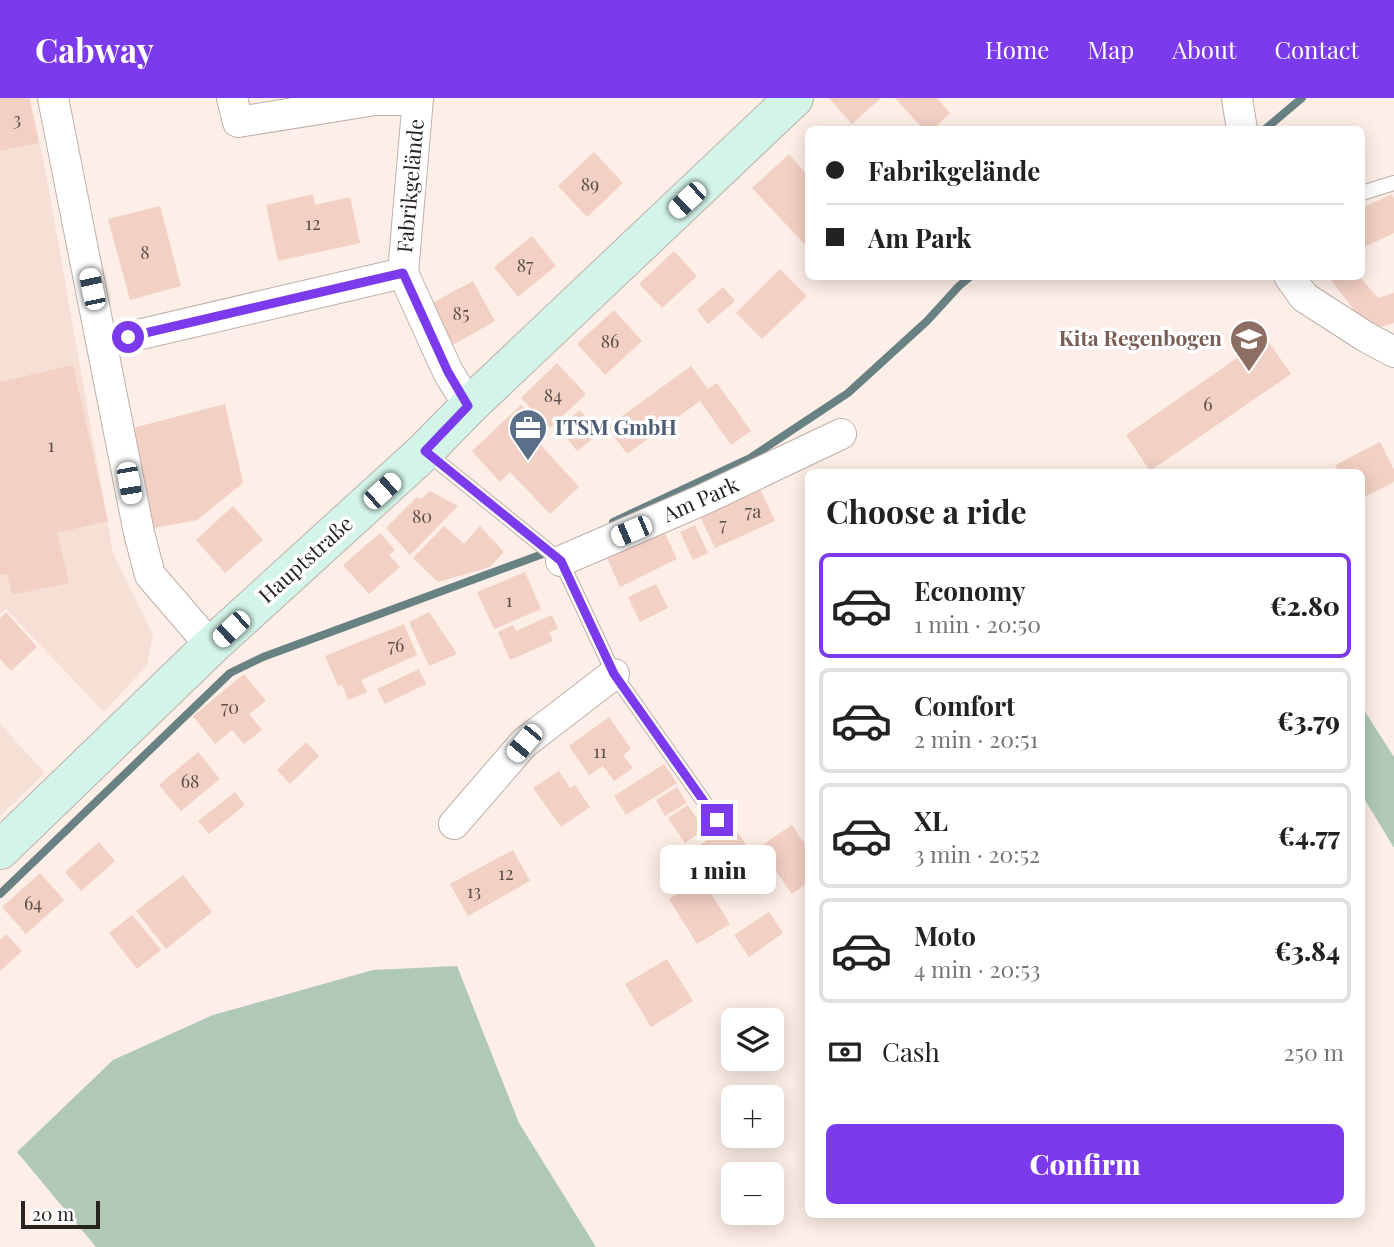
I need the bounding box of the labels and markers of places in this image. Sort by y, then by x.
school or university icon: Kita Regenbogen [1228,318,1270,373]
place label: Kita Regenbogen [1059,323,1222,351]
office icon: ITSM GmbH [507,407,549,462]
place label: ITSM GmbH [555,412,677,440]

